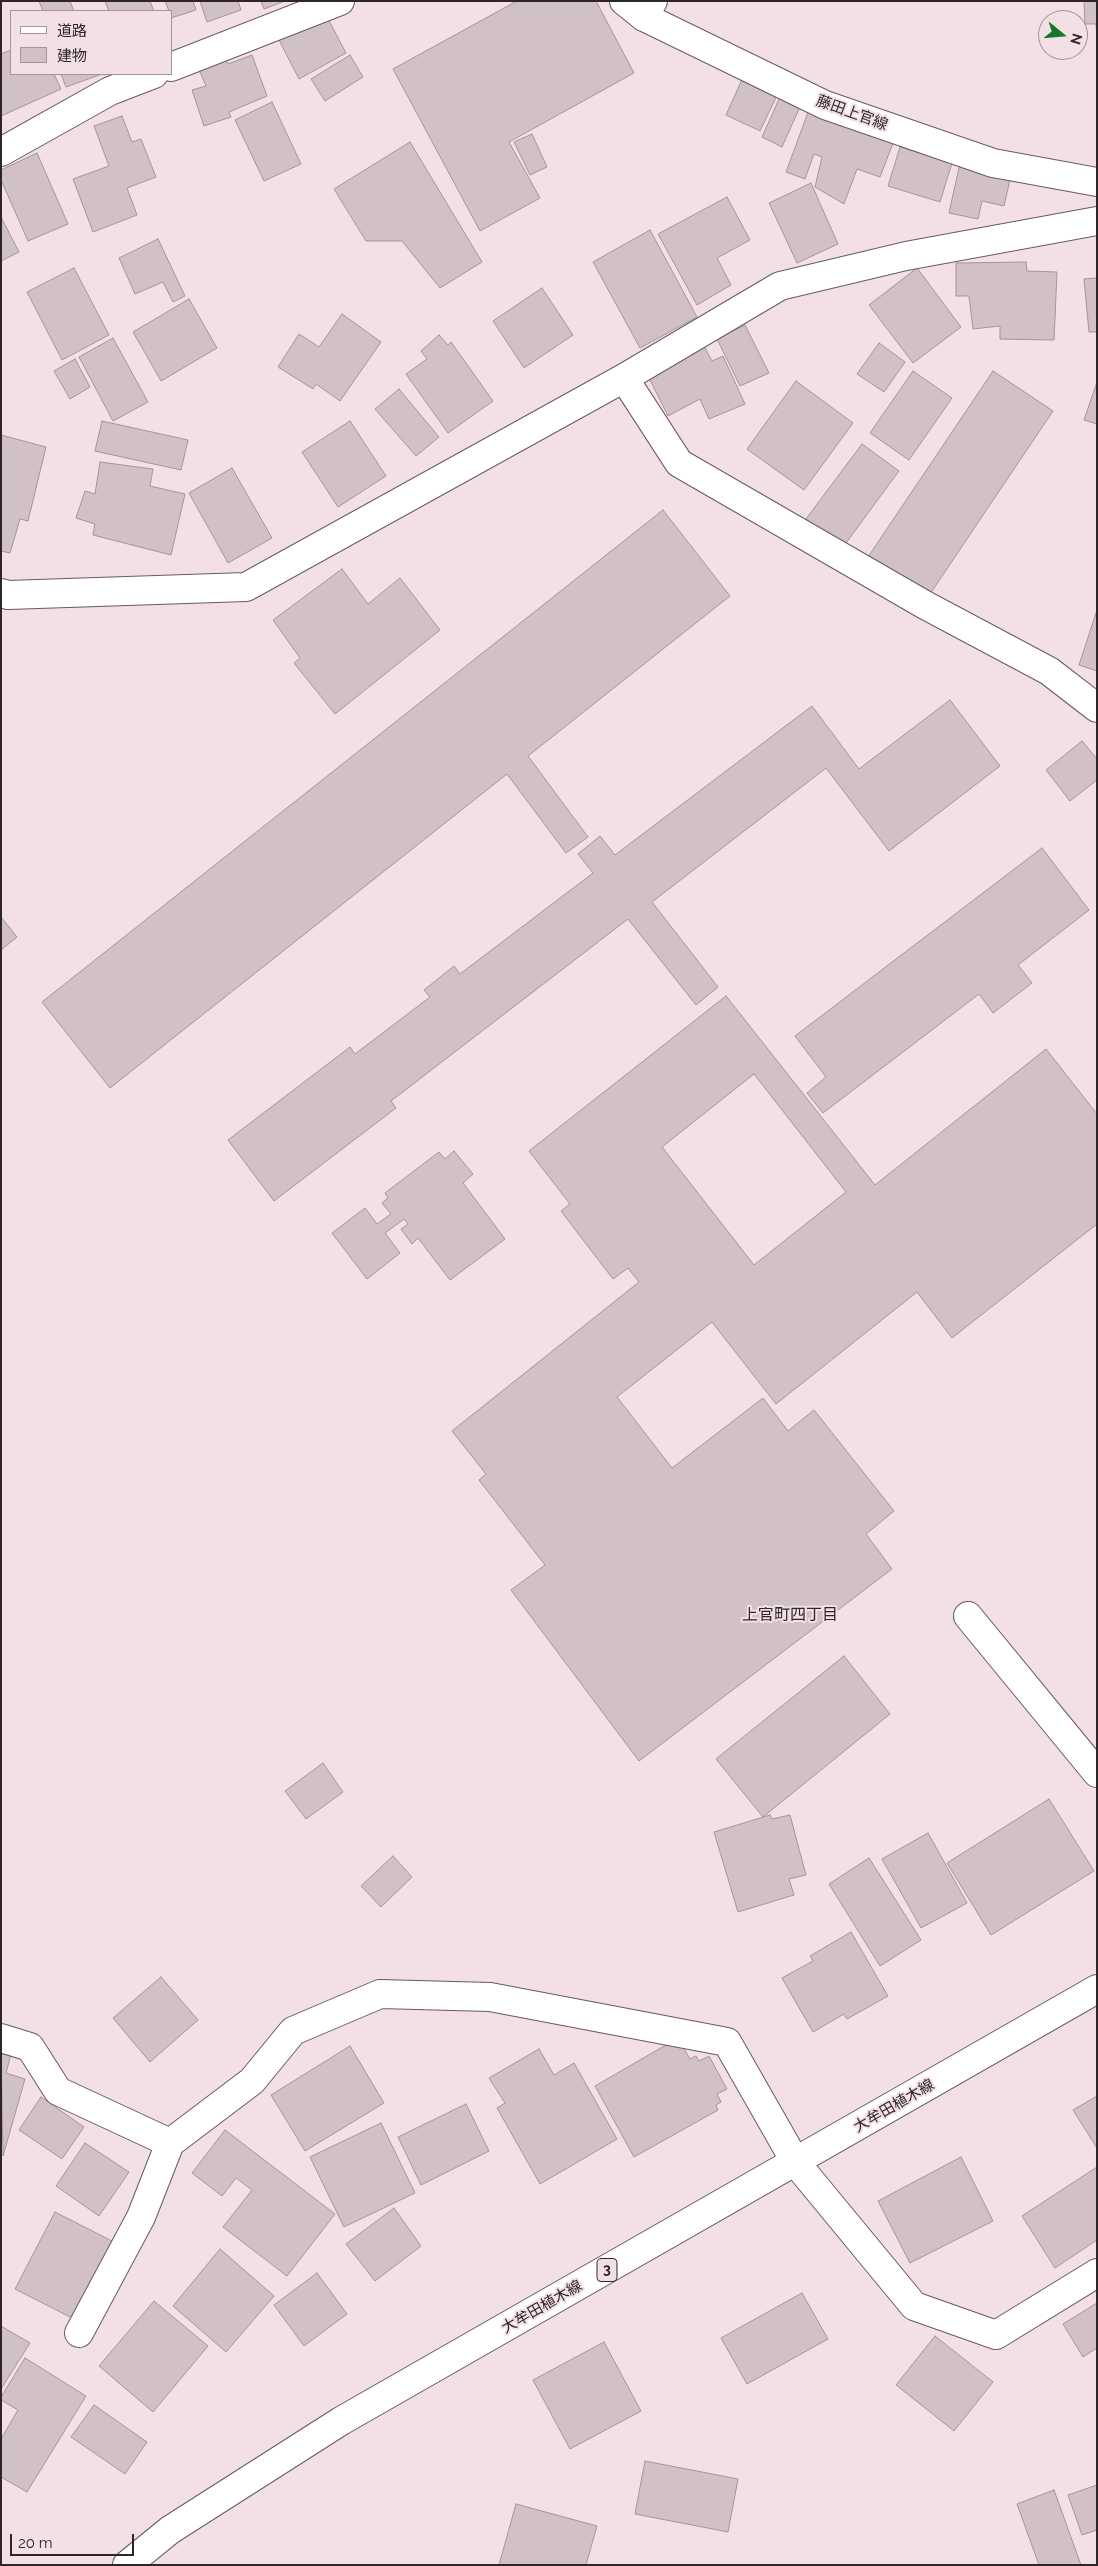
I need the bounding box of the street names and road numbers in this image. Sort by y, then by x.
street label: 藤田上官線 [814,92,890,134]
street label: 大牟田植木線 [851,2076,937,2136]
road number: 3 [597,2258,617,2282]
street label: 大牟田植木線 [499,2277,585,2337]

